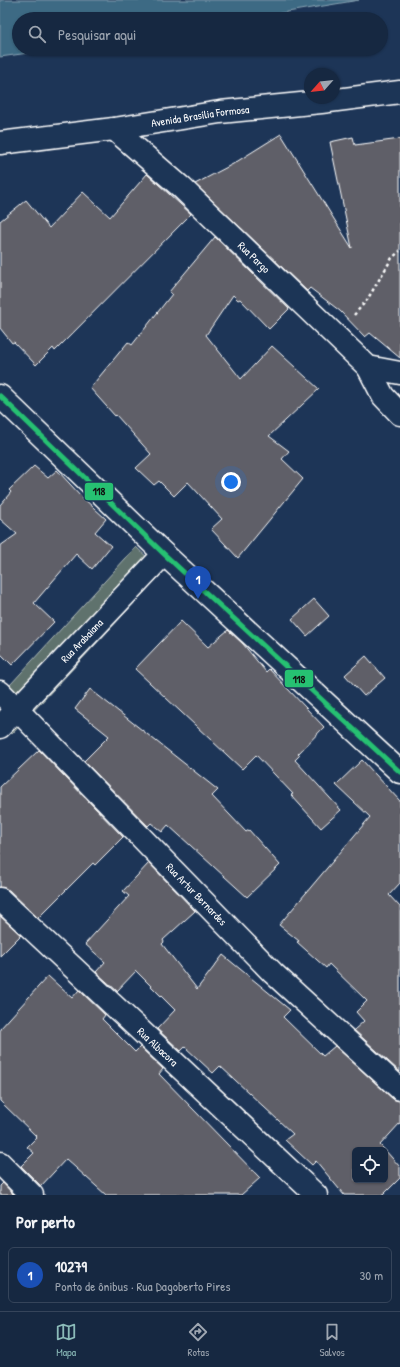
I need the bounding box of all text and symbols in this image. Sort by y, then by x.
search box [12,12,388,56]
icon: search [26,23,48,45]
text: Pesquisar aqui [58,24,136,45]
north arrow [304,68,340,104]
street label: Avenida Brasília Formosa [150,102,251,130]
street label: Rua Pargo [235,239,274,276]
your location [221,472,241,492]
line badge: 118 [84,482,114,501]
text: 118 [93,484,106,498]
pin: 1 [185,566,211,599]
street label: Rua Arabaiana [58,615,106,665]
line badge: 118 [284,669,314,688]
text: 118 [293,672,306,686]
street label: Rua Artur Bernardes [163,860,230,928]
street label: Rua Albacora [134,1024,181,1070]
map controls [352,1147,388,1183]
button: locate [352,1147,388,1183]
text: Por perto [16,1210,75,1233]
text: 10279 [55,1256,87,1277]
text: 1 [28,1266,32,1284]
text: 30 m [360,1266,383,1284]
text: Ponto de ônibus · Rua Dagoberto Pires [55,1277,231,1295]
tab: Mapa [55,1321,77,1359]
tab: Rotas [187,1321,209,1359]
tab: Salvos [320,1321,345,1359]

